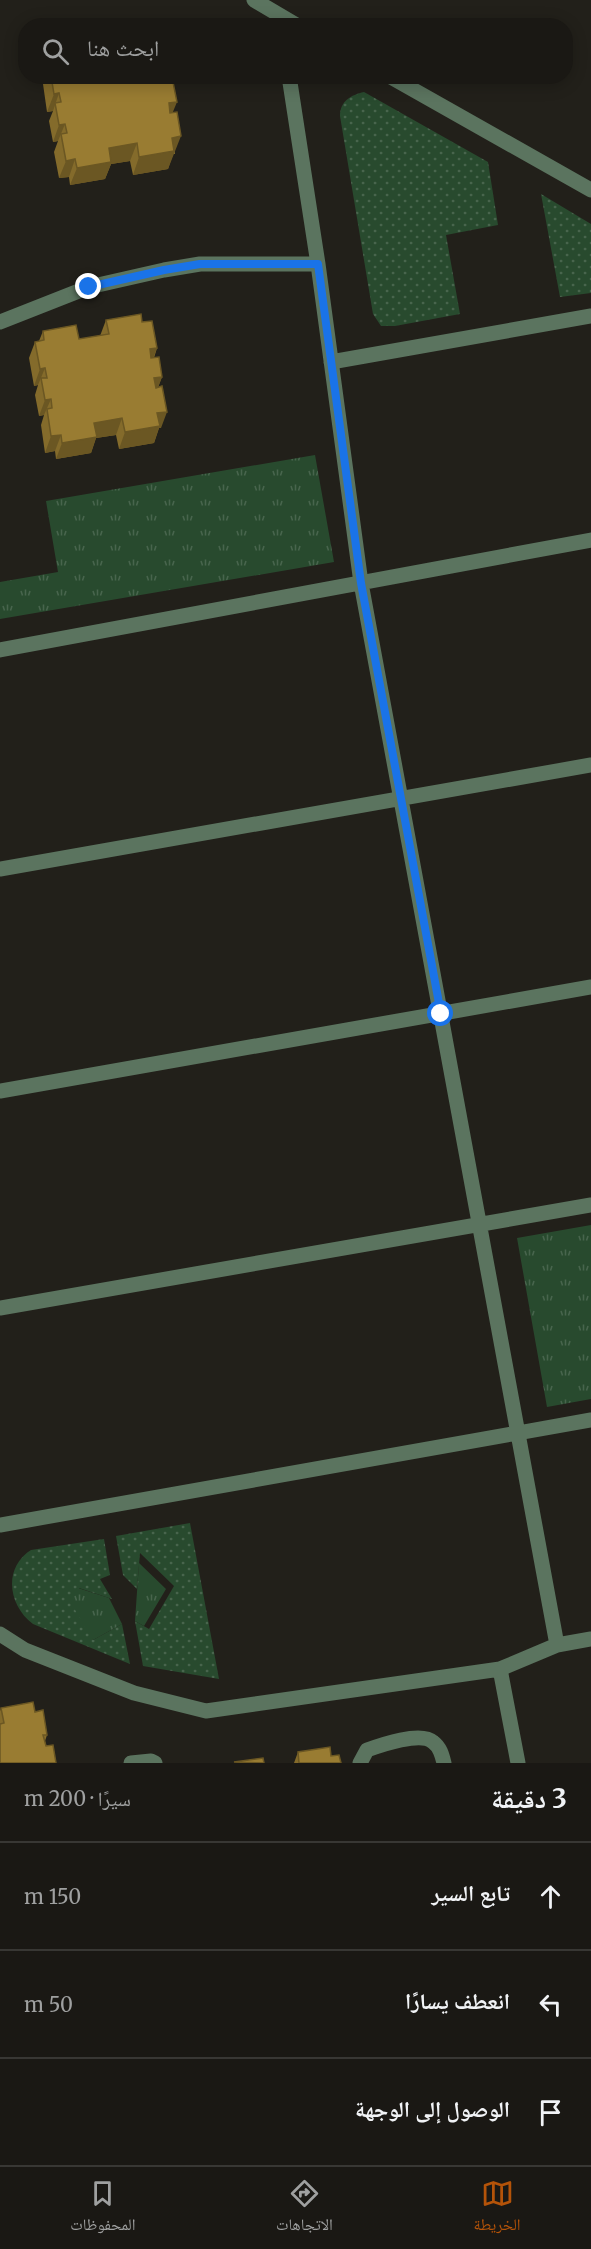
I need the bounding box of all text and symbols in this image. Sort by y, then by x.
search box [18,18,573,84]
text: ابحث هنا [87,34,159,62]
icon: search [39,35,72,68]
route end [75,273,101,299]
route start [427,1000,453,1026]
text: 3 دقيقة [491,1782,567,1815]
text: سيرًا · 200 m [24,1786,131,1811]
text: تابع السير [431,1879,510,1907]
icon: ahead [534,1880,567,1913]
text: 150 m [24,1884,81,1909]
text: انعطف يسارًا [405,1987,510,2015]
icon: left [534,1988,567,2021]
text: 50 m [24,1992,73,2017]
text: الوصول إلى الوجهة [355,2095,510,2123]
icon: arrive [534,2096,567,2129]
tab: المحفوظات [70,2177,135,2240]
tab: الاتجاهات [276,2177,333,2240]
tab: الخريطة [474,2177,521,2240]

